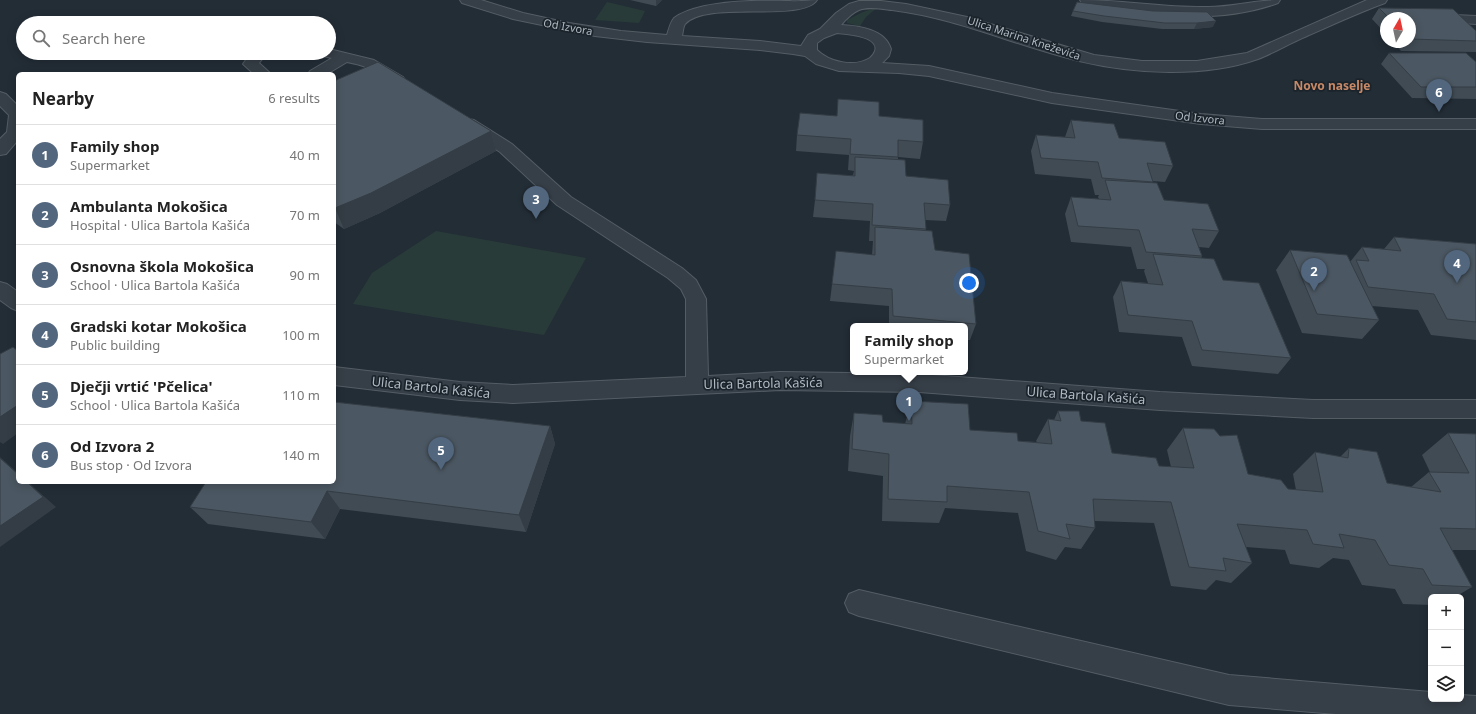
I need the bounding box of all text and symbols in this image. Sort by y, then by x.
street label: Ulica Marina Kneževića [966,12,1083,63]
north arrow [1380,12,1416,48]
street label: Od Izvora [542,15,594,38]
search box [16,16,336,60]
icon: search [30,27,52,49]
text: Search here [62,28,145,48]
district label: Novo naselje [1294,77,1370,94]
pin: 6 [1426,79,1452,112]
text: Nearby [32,87,94,110]
text: 6 results [268,89,320,107]
street label: Od Izvora [1174,107,1226,128]
text: Family shop [70,136,159,156]
text: 1 [41,146,49,164]
text: 40 m [290,146,320,164]
text: Supermarket [70,156,150,174]
pin: 3 [523,186,549,219]
text: Ambulanta Mokošica [70,196,228,216]
text: 2 [41,206,49,224]
text: 70 m [290,206,320,224]
text: Hospital · Ulica Bartola Kašića [70,216,250,234]
pin: 4 [1444,250,1470,283]
text: Osnovna škola Mokošica [70,256,254,276]
pin: 2 [1301,258,1327,291]
text: 3 [41,266,49,284]
text: 90 m [290,266,320,284]
your location [959,273,979,293]
text: School · Ulica Bartola Kašića [70,276,240,294]
text: Gradski kotar Mokošica [70,316,247,336]
popup [850,323,968,375]
text: 4 [41,326,49,344]
text: 100 m [282,326,320,344]
text: Family shop [864,330,954,350]
text: Public building [70,336,160,354]
text: Supermarket [864,350,944,368]
street label: Ulica Bartola Kašića [371,372,491,402]
street label: Ulica Bartola Kašića [703,373,823,393]
text: Dječji vrtić 'Pčelica' [70,376,212,396]
street label: Ulica Bartola Kašića [1026,382,1146,408]
text: 5 [41,386,49,404]
text: 110 m [282,386,320,404]
pin: 1 [896,388,922,421]
text: School · Ulica Bartola Kašića [70,396,240,414]
text: Od Izvora 2 [70,436,154,456]
pin: 5 [428,437,454,470]
text: 6 [41,446,49,464]
text: 140 m [282,446,320,464]
text: Bus stop · Od Izvora [70,456,192,474]
map controls [1428,594,1464,702]
button: + [1428,594,1464,630]
button: − [1428,630,1464,666]
button: layers [1428,666,1464,702]

